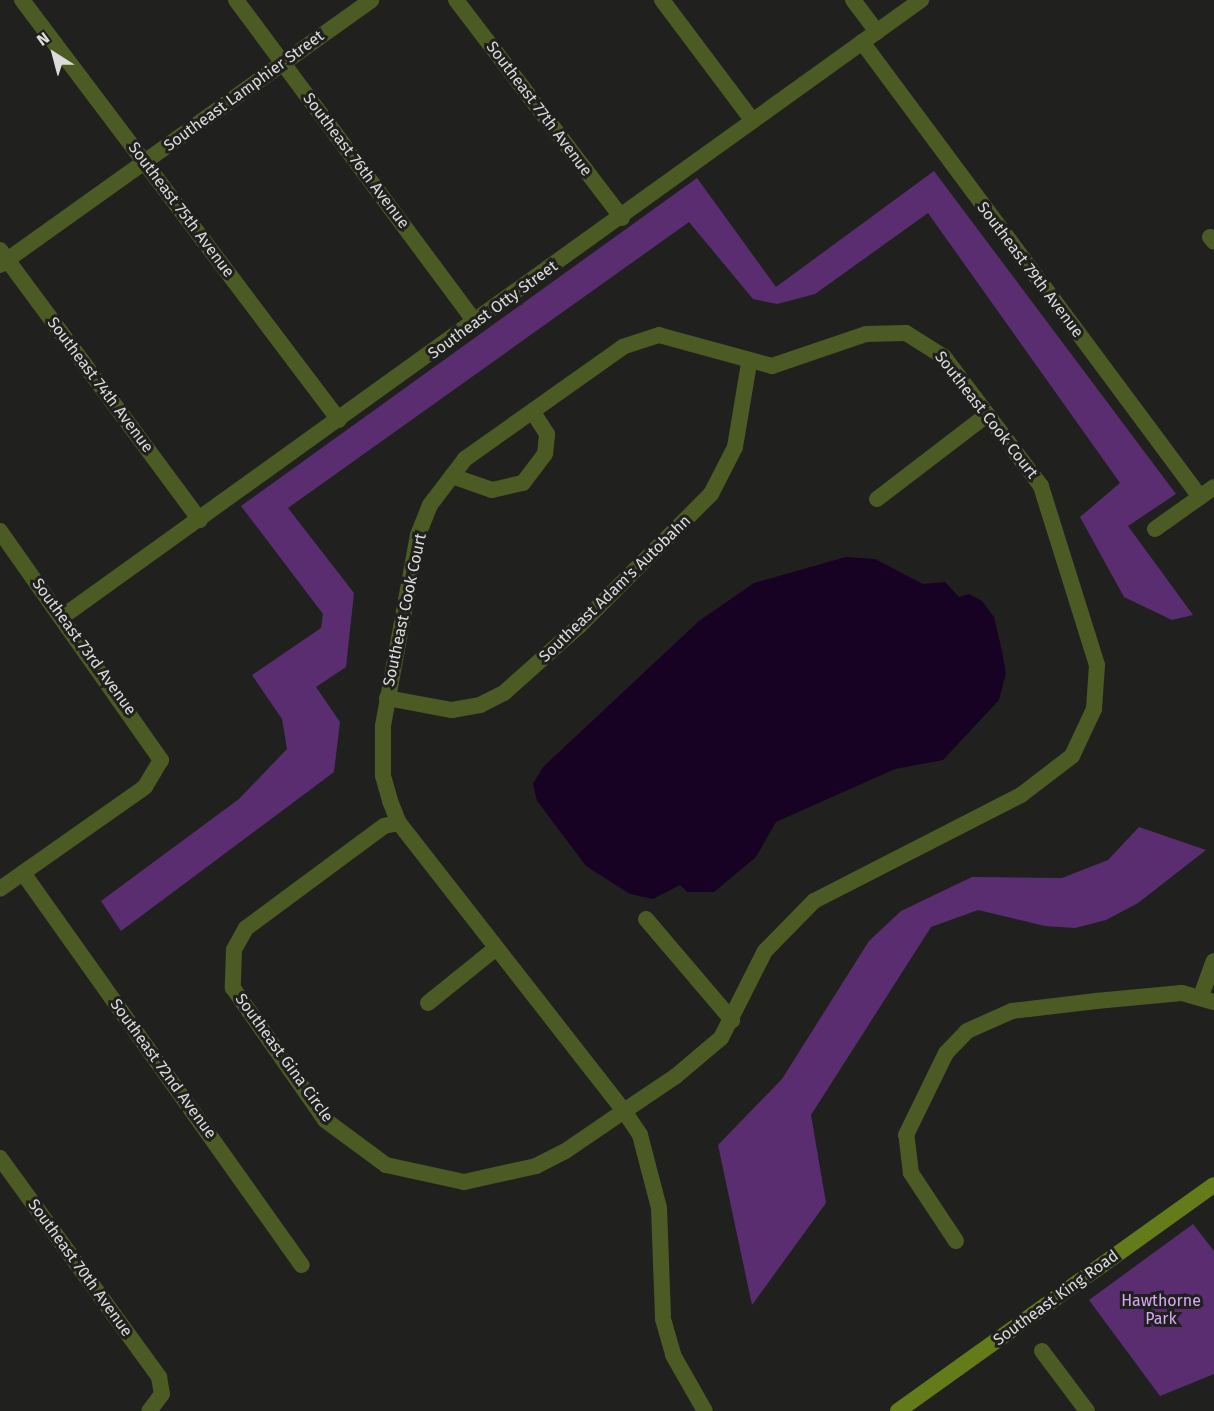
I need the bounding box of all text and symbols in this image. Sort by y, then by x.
north arrow [24,24,84,84]
street label: Southeast Lamphier Street [160,26,328,156]
text: N [33,28,53,50]
street label: Southeast 77th Avenue [482,38,596,180]
street label: Southeast 76th Avenue [299,89,413,233]
street label: Southeast 75th Avenue [124,139,238,281]
street label: Southeast 79th Avenue [973,198,1087,342]
street label: Southeast Otty Street [425,257,561,363]
street label: Southeast 74th Avenue [43,313,157,457]
street label: Southeast Cook Court [930,348,1042,482]
street label: Southeast Adam's Autobahn [535,511,695,667]
street label: Southeast Cook Court [379,532,431,688]
street label: Southeast 73rd Avenue [28,575,140,719]
street label: Southeast Gina Circle [231,990,337,1126]
street label: Southeast 72nd Avenue [106,995,220,1143]
street label: Southeast 70th Avenue [24,1195,136,1341]
street label: Southeast King Road [990,1246,1122,1350]
park label: Hawthorne Park [1121,1291,1201,1329]

